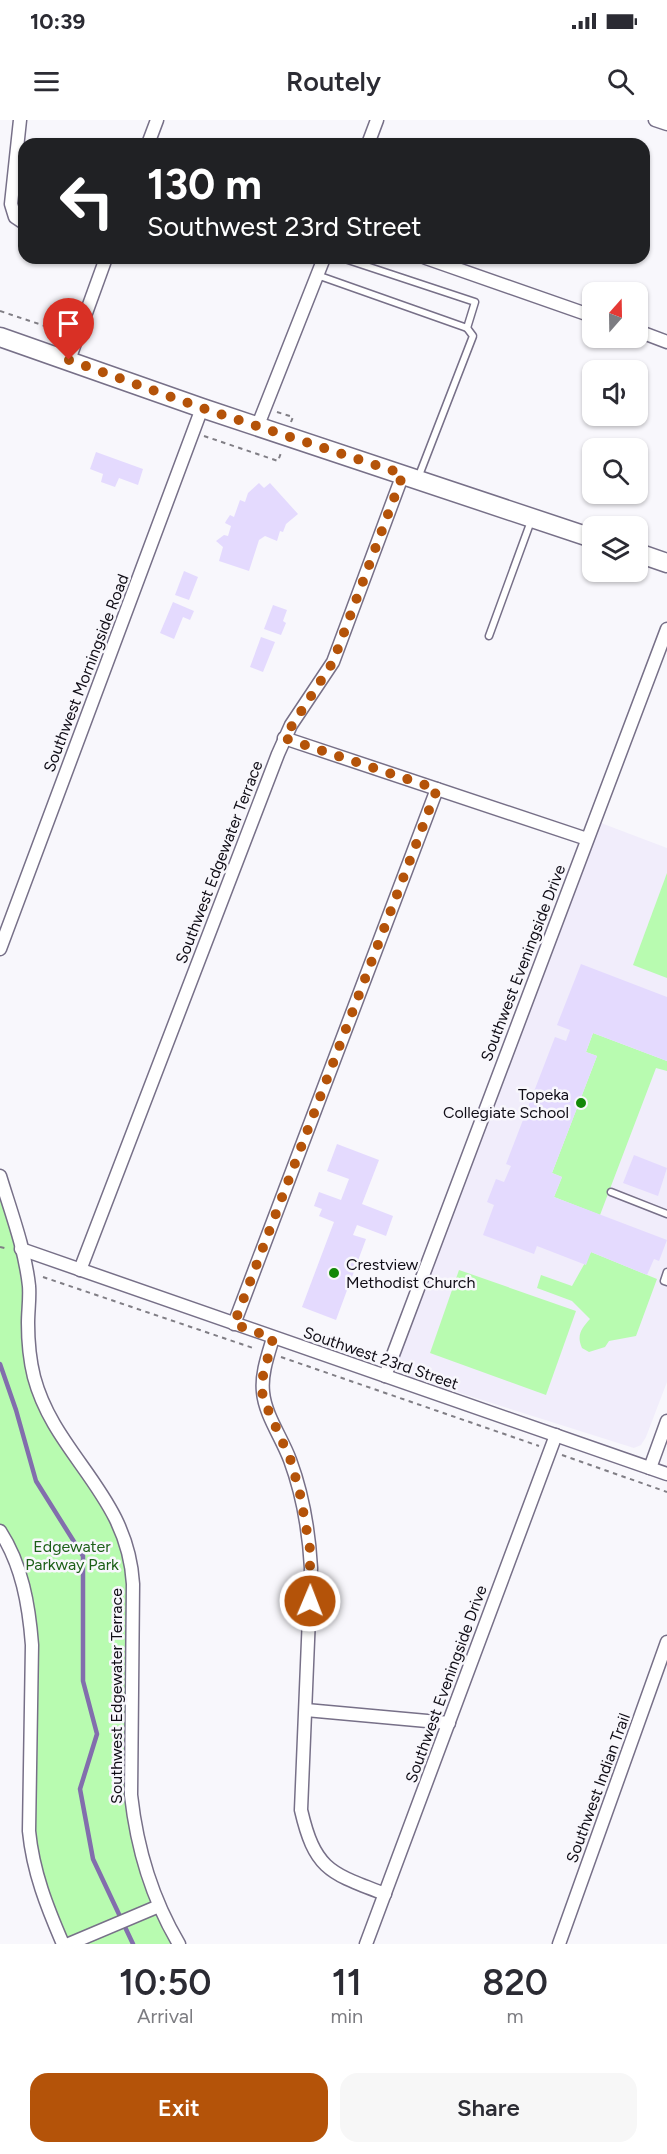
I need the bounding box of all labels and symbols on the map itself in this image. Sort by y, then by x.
north arrow [582,282,648,348]
pin [43,298,94,360]
street label: Southwest Morningside Road [39,571,133,775]
street label: Southwest Edgewater Terrace [171,758,267,966]
street label: Southwest Eveningside Drive [477,862,569,1064]
place label: Topeka Collegiate School [443,1085,569,1122]
marker: Topeka Collegiate School [574,1096,588,1110]
place label: Crestview Methodist Church [346,1255,476,1292]
marker: Crestview Methodist Church [327,1266,341,1280]
street label: Southwest 23rd Street [301,1323,461,1393]
park label: Edgewater Parkway Park [25,1537,119,1574]
position arrow [278,1569,342,1633]
street label: Southwest Eveningside Drive [401,1582,491,1785]
street label: Southwest Edgewater Terrace [107,1588,126,1804]
street label: Southwest Indian Trail [562,1711,634,1865]

